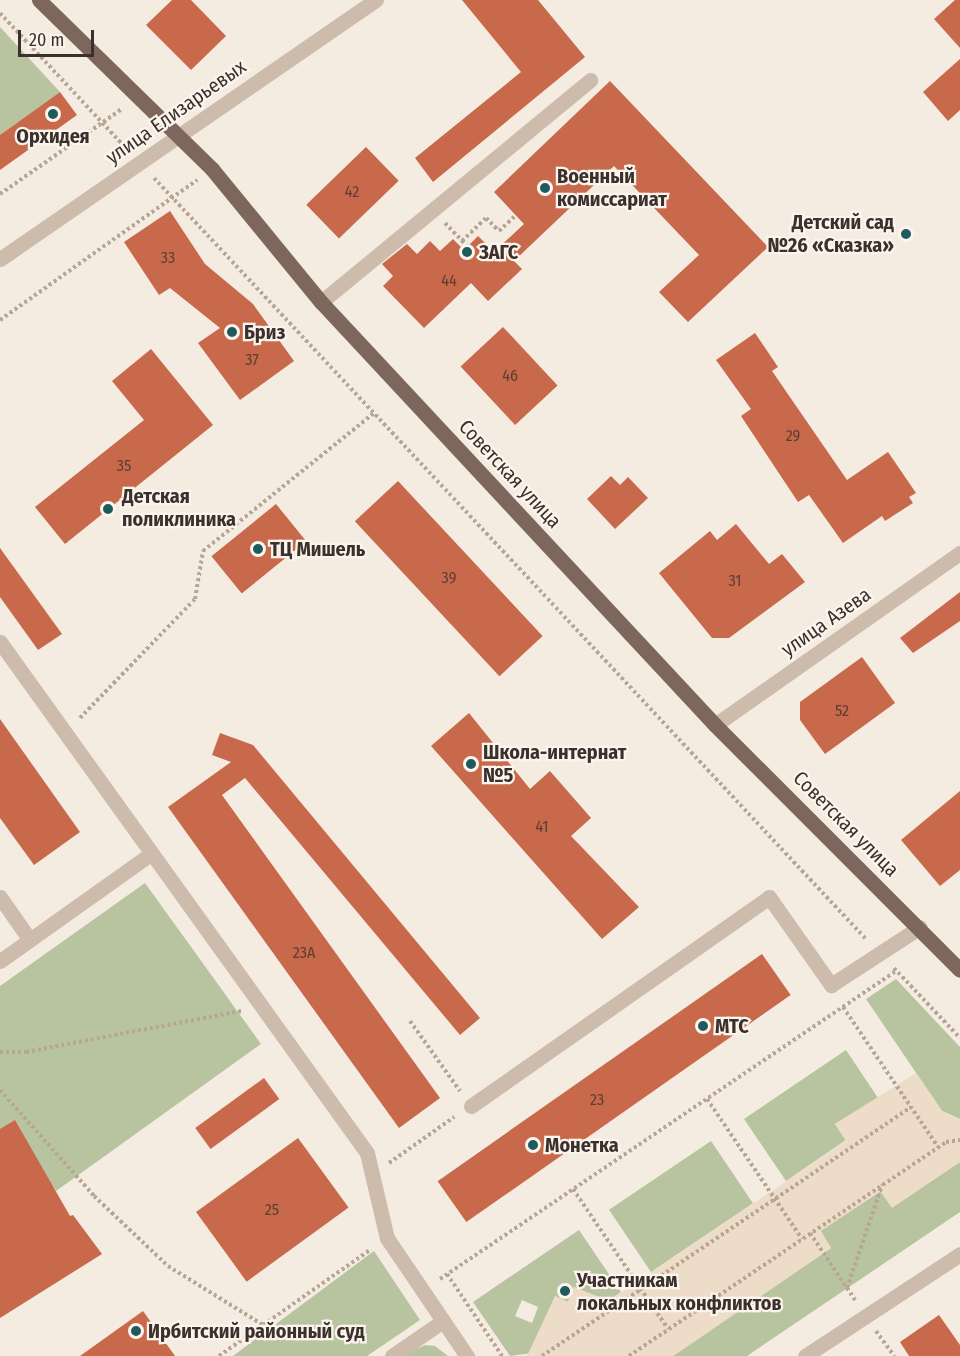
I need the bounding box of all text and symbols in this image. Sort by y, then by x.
scale bar [21,18,98,56]
text: 20 m [29,29,64,51]
street label: улица Елизарьевых [101,55,251,169]
marker: Орхидея [46,107,60,121]
place label: Орхидея [16,124,90,148]
place label: Военный комиссариат [557,164,667,211]
marker: Военный комиссариат [538,181,552,195]
house number: 42 [345,182,359,202]
place label: Детский сад №26 «Сказка» [768,210,894,257]
marker: Детский сад №26 «Сказка» [899,227,913,241]
place label: ЗАГС [479,240,518,264]
marker: ЗАГС [460,245,474,259]
house number: 33 [161,248,175,268]
house number: 44 [441,271,457,291]
place label: Бриз [244,320,285,344]
marker: Бриз [225,325,239,339]
house number: 37 [245,350,259,370]
house number: 46 [502,366,518,386]
street label: Советская улица [454,415,566,533]
house number: 29 [786,426,800,446]
house number: 35 [117,456,131,476]
place label: Детская поликлиника [122,485,236,532]
marker: Детская поликлиника [99,500,117,518]
place label: ТЦ Мишель [270,537,365,561]
marker: ТЦ Мишель [251,542,265,556]
house number: 39 [442,568,456,588]
house number: 31 [728,571,742,591]
street label: улица Азева [777,582,875,662]
house number: 52 [835,701,849,721]
place label: Школа-интернат №5 [483,740,626,787]
marker: Школа-интернат №5 [464,757,478,771]
street label: Советская улица [788,766,904,882]
house number: 41 [535,817,549,837]
house number: 23А [293,943,315,963]
place label: МТС [715,1014,749,1038]
marker: МТС [696,1019,710,1033]
house number: 23 [590,1090,604,1110]
place label: Монетка [545,1133,619,1157]
marker: Монетка [526,1138,540,1152]
house number: 25 [265,1200,279,1220]
place label: Участникам локальных конфликтов [577,1268,782,1315]
marker: Участникам локальных конфликтов [558,1284,572,1298]
place label: Ирбитский районный суд [148,1319,365,1343]
marker: Ирбитский районный суд [129,1324,143,1338]

